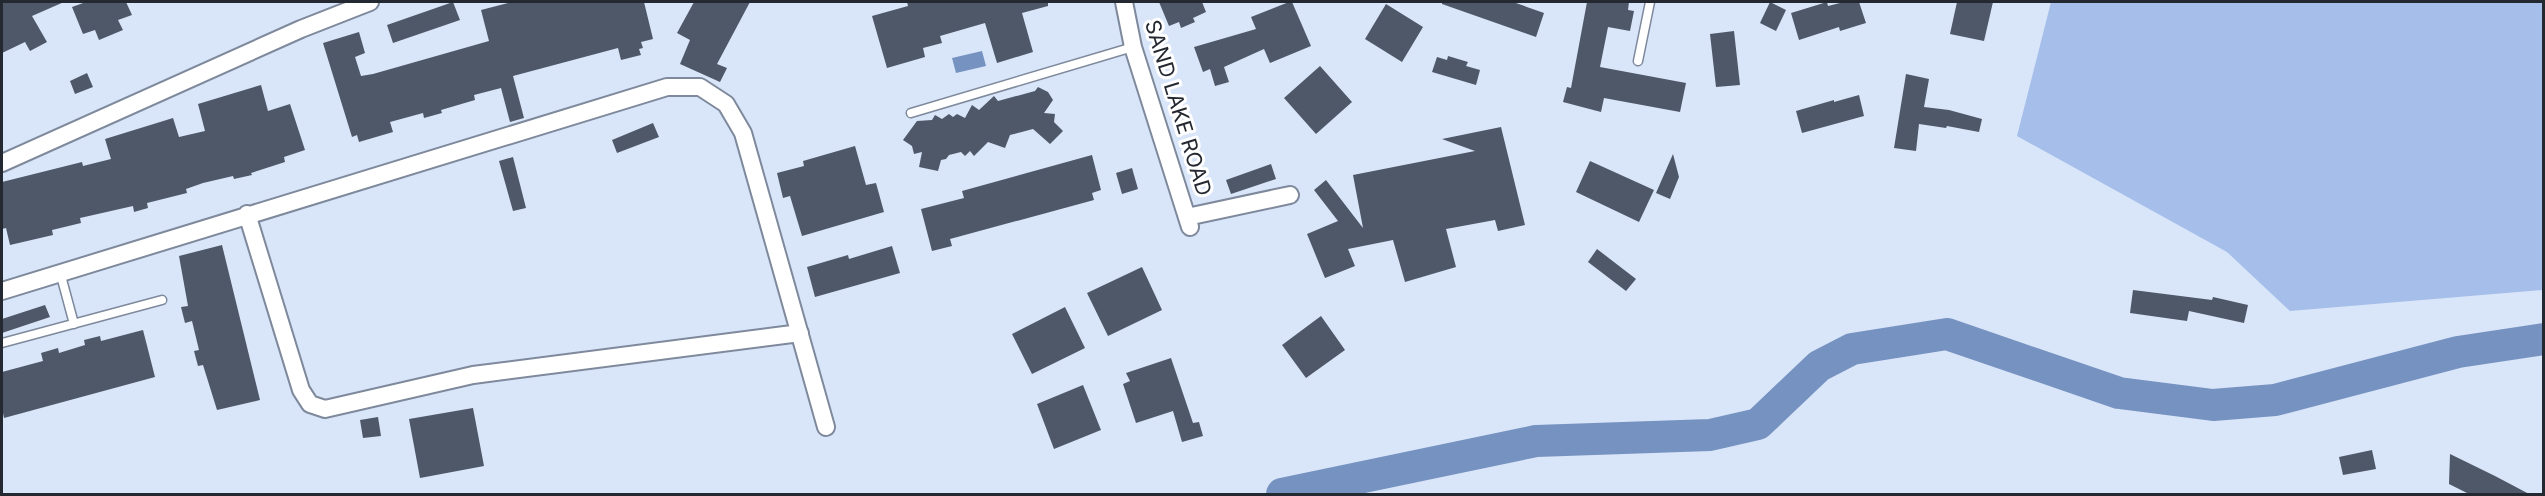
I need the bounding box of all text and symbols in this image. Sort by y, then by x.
street label: SAND LAKE ROAD [1140,17,1217,199]

